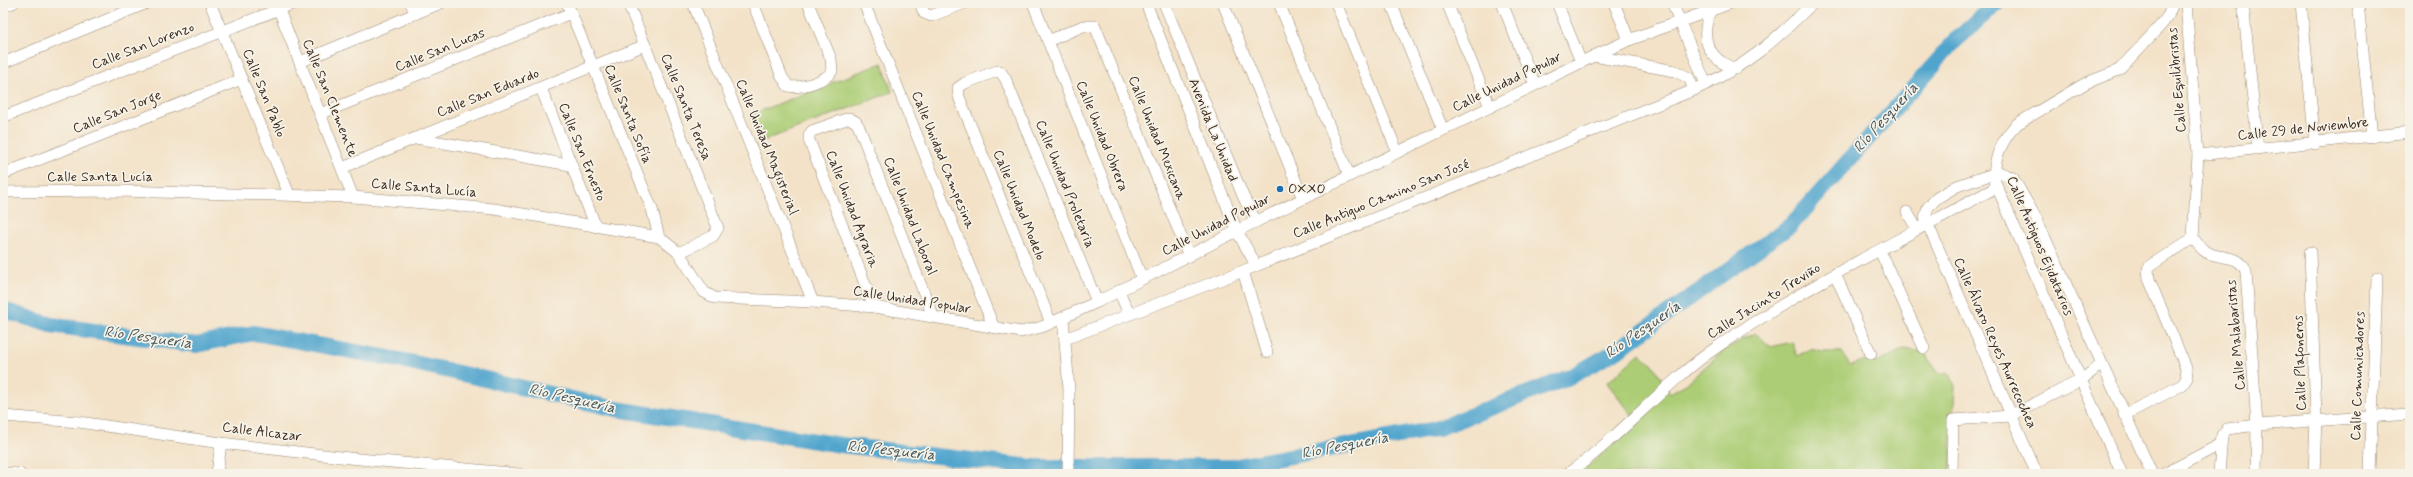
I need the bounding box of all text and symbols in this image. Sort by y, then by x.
street label: Calle San Lorenzo [89,18,197,74]
street label: Calle San Lucas [392,24,488,76]
street label: Calle Equilibristas [2163,27,2191,133]
street label: Calle San Clemente [298,36,362,160]
street label: Calle San Pablo [238,46,290,140]
street label: Calle Unidad Popular [1449,48,1565,116]
street label: Calle Santa Teresa [656,51,716,163]
street label: Calle Santa Sofía [600,62,656,166]
street label: Calle San Eduardo [434,64,542,122]
street label: Calle Unidad Mexicana [1124,73,1190,203]
street label: Calle Unidad Magisterial [730,76,803,218]
street label: Avenida La Unidad [1184,76,1242,184]
street label: Calle Unidad Obrera [1072,78,1132,194]
water label: Río Pesquería [1849,78,1923,157]
street label: Calle San Jorge [70,86,165,140]
street label: Calle Unidad Campesina [907,88,979,232]
street label: Calle San Ernesto [554,100,610,204]
street label: Calle 29 de Noviembre [2237,113,2370,145]
street label: Calle Unidad Proletaria [1031,117,1099,251]
street label: Calle Unidad Modelo [989,147,1050,263]
street label: Calle Unidad Agraria [821,148,883,271]
street label: Calle Unidad Laboral [879,154,941,278]
street label: Calle Antiguo Camino San José [1290,155,1472,243]
street label: Calle Santa Lucía [47,168,153,186]
street label: Calle Antiguos Ejidatarios [2002,173,2078,319]
street label: Calle Santa Lucía [370,174,478,202]
place label: OXXO [1288,180,1326,198]
marker: OXXO [1275,184,1285,194]
street label: Calle Unidad Popular [1159,190,1273,260]
street label: Calle Álvaro Reyes Aurrecochea [1949,255,2041,431]
street label: Calle Jacinto Treviño [1704,259,1824,343]
street label: Calle Malabaristas [2222,279,2250,391]
street label: Calle Unidad Popular [852,282,972,318]
water label: Río Pesquería [1601,296,1685,363]
street label: Calle Comunicadores [2347,311,2369,441]
street label: Calle Plafoneros [2289,315,2313,411]
water label: Río Pesquería [103,322,193,354]
water label: Río Pesquería [527,379,617,419]
street label: Calle Alcazar [221,418,303,446]
water label: Río Pesquería [1300,428,1390,464]
water label: Río Pesquería [846,436,936,466]

